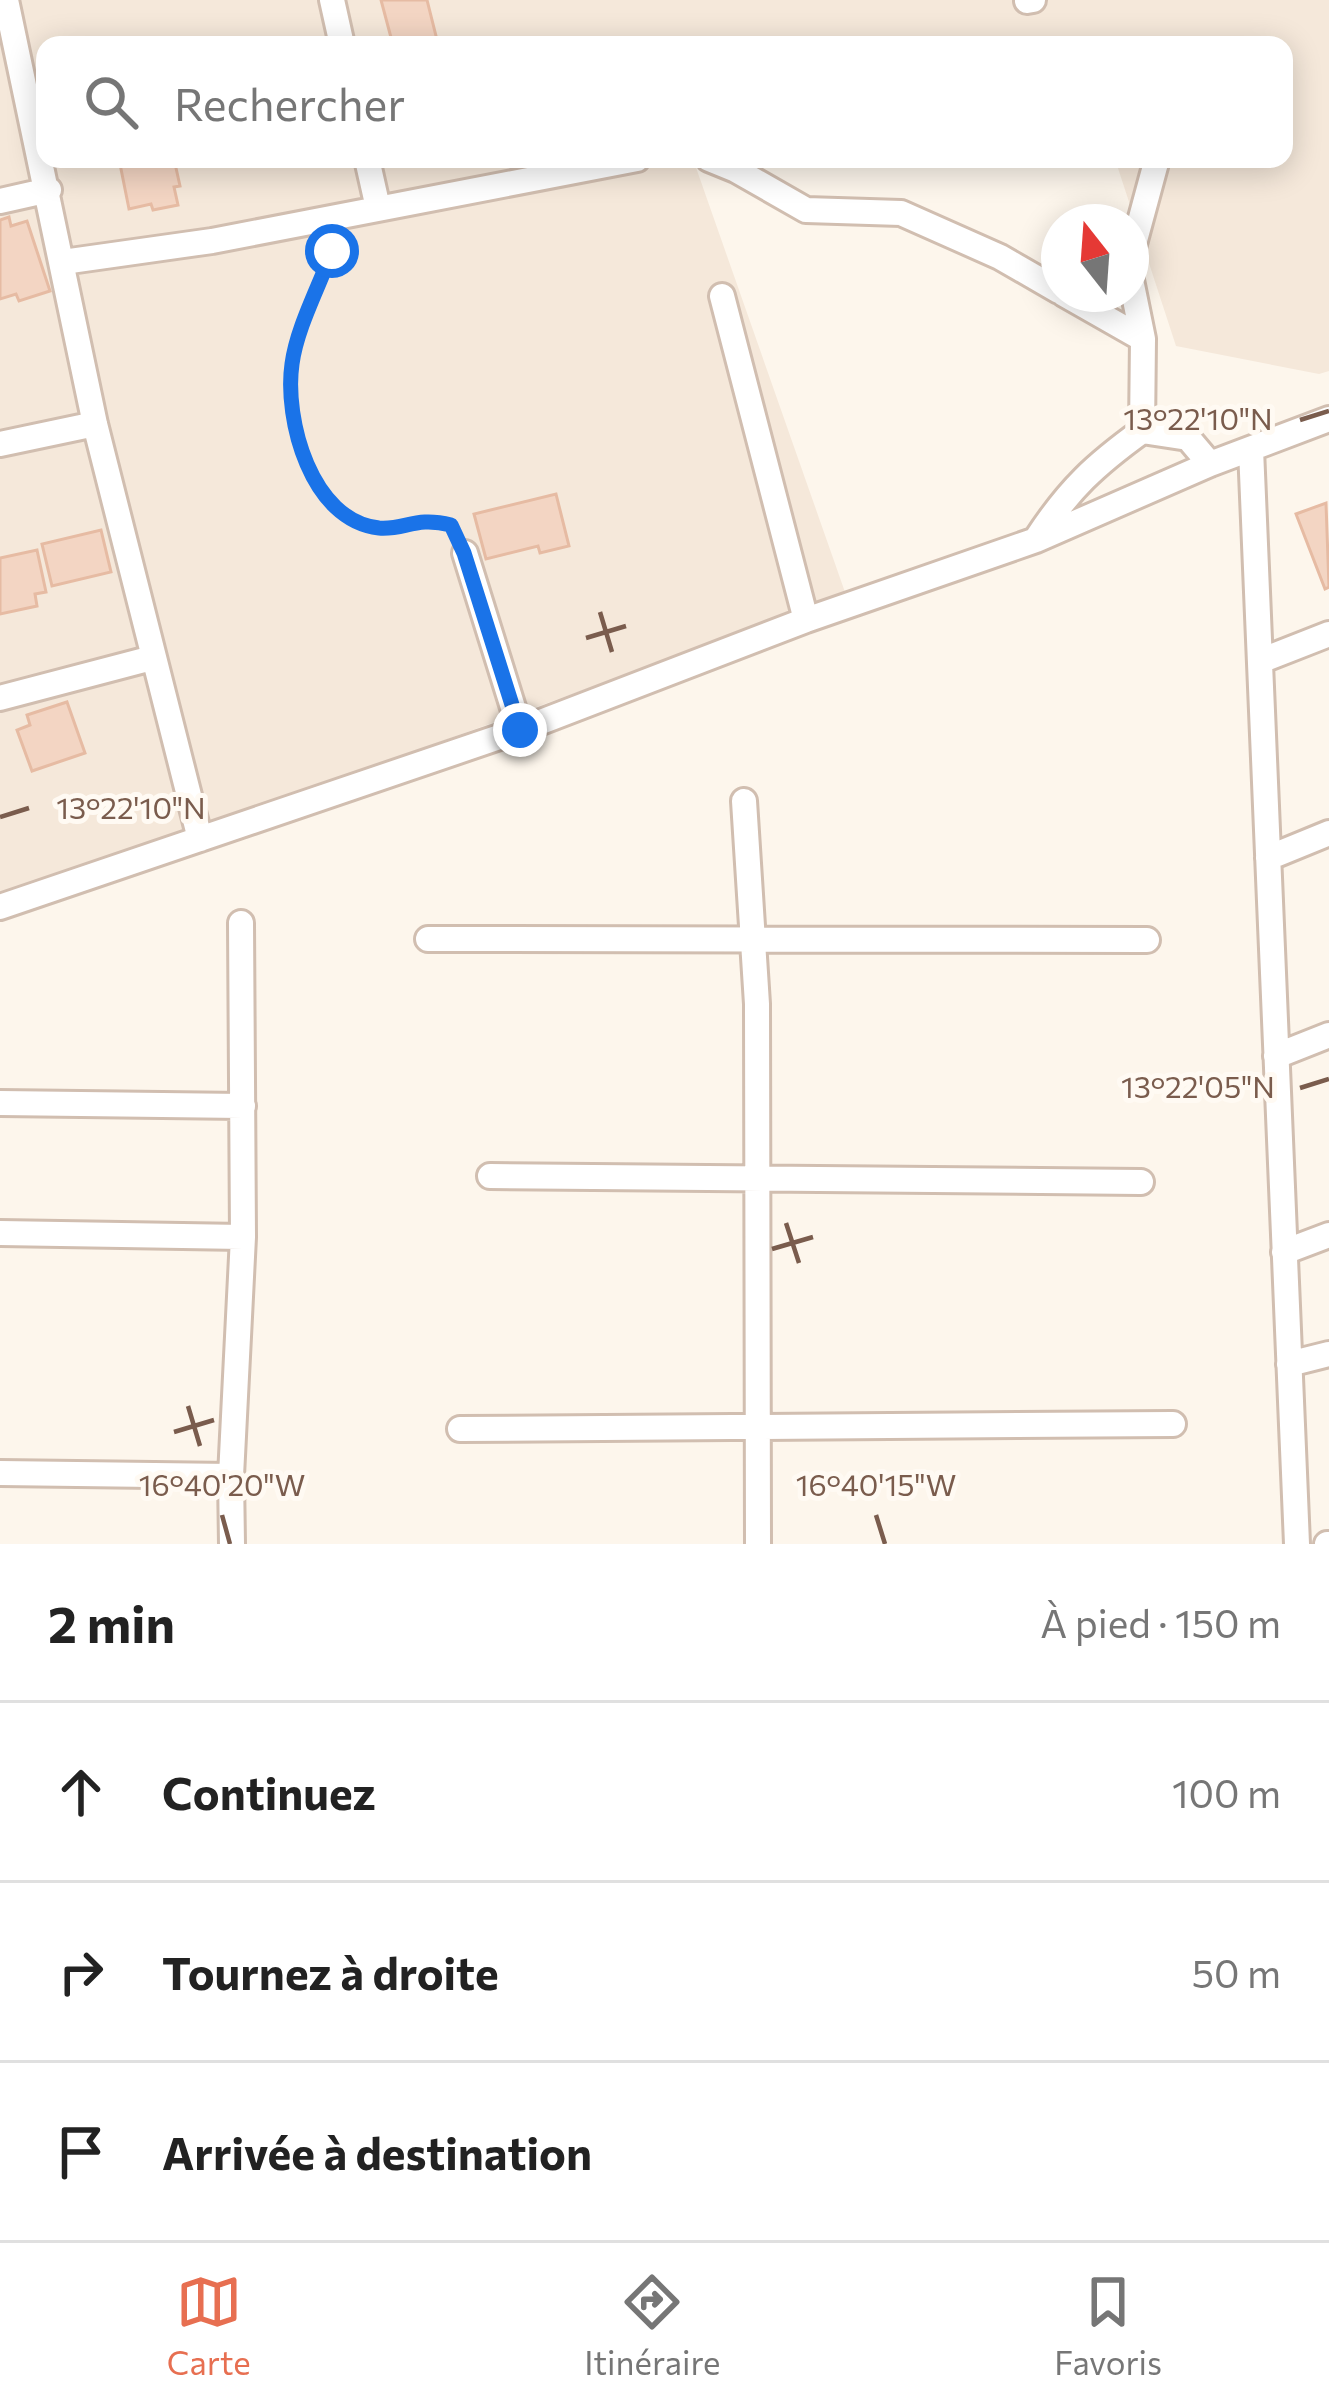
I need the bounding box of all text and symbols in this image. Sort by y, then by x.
search box [36,36,1293,168]
icon: search [78,69,144,135]
text: Rechercher [174,75,405,130]
north arrow [1041,204,1149,312]
route start [305,224,359,278]
text: 13°22'10"N [1123,399,1273,436]
route end [493,703,547,757]
text: 13°22'10"N [56,788,206,825]
text: 13°22'05"N [1121,1067,1275,1104]
text: 16°40'20"W [139,1465,305,1502]
text: 16°40'15"W [796,1465,956,1502]
text: 2 min [48,1591,175,1654]
text: À pied · 150 m [1040,1598,1281,1646]
icon: ahead [48,1759,114,1825]
text: Continuez [162,1764,376,1819]
text: 100 m [1172,1768,1281,1816]
icon: right [48,1939,114,2005]
text: Tournez à droite [162,1944,499,1999]
text: 50 m [1192,1948,1281,1996]
icon: arrive [48,2119,114,2185]
text: Arrivée à destination [162,2124,592,2179]
tab: Carte [167,2269,251,2382]
tab: Itinéraire [584,2269,721,2382]
tab: Favoris [1054,2269,1162,2382]

